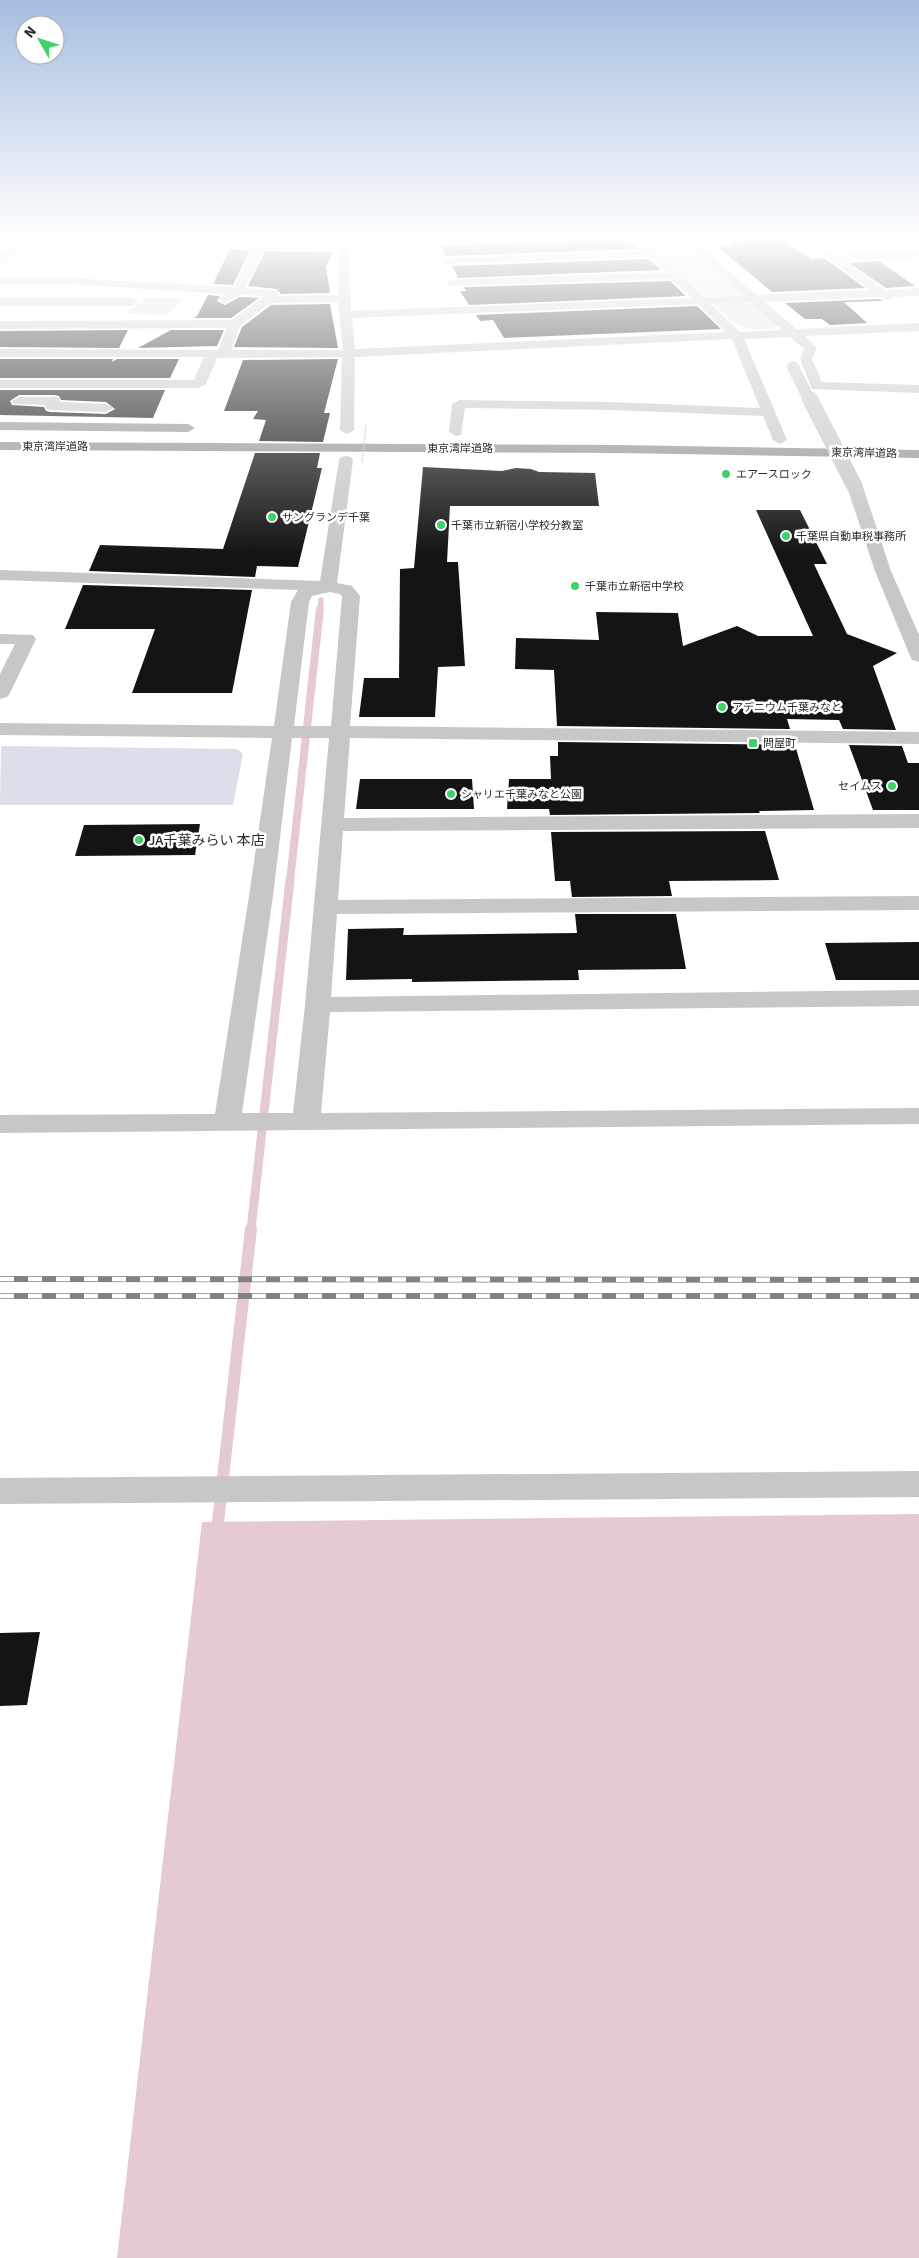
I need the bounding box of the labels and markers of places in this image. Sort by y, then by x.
marker: エアースロック [720,468,732,480]
place label: エアースロック [736,468,812,481]
marker: サングランデ千葉 [266,511,278,523]
place label: サングランデ千葉 [282,511,370,524]
marker: 千葉市立新宿小学校分教室 [435,519,447,531]
place label: 千葉市立新宿小学校分教室 [451,519,583,532]
marker: 千葉県自動車税事務所 [780,530,792,542]
place label: 千葉県自動車税事務所 [796,530,907,543]
marker: 千葉市立新宿中学校 [569,580,581,592]
place label: 千葉市立新宿中学校 [585,580,684,593]
marker: アデニウム千葉みなと [716,701,728,713]
place label: アデニウム千葉みなと [732,701,842,714]
marker: 問屋町 [747,737,759,749]
place label: 問屋町 [763,737,796,750]
place label: セイムス [838,780,882,793]
marker: セイムス [886,780,898,792]
marker: シャリエ千葉みなと公園 [445,788,457,800]
place label: シャリエ千葉みなと公園 [461,788,582,801]
place label: JA千葉みらい 本店 [149,832,265,849]
marker: JA千葉みらい 本店 [133,834,145,846]

